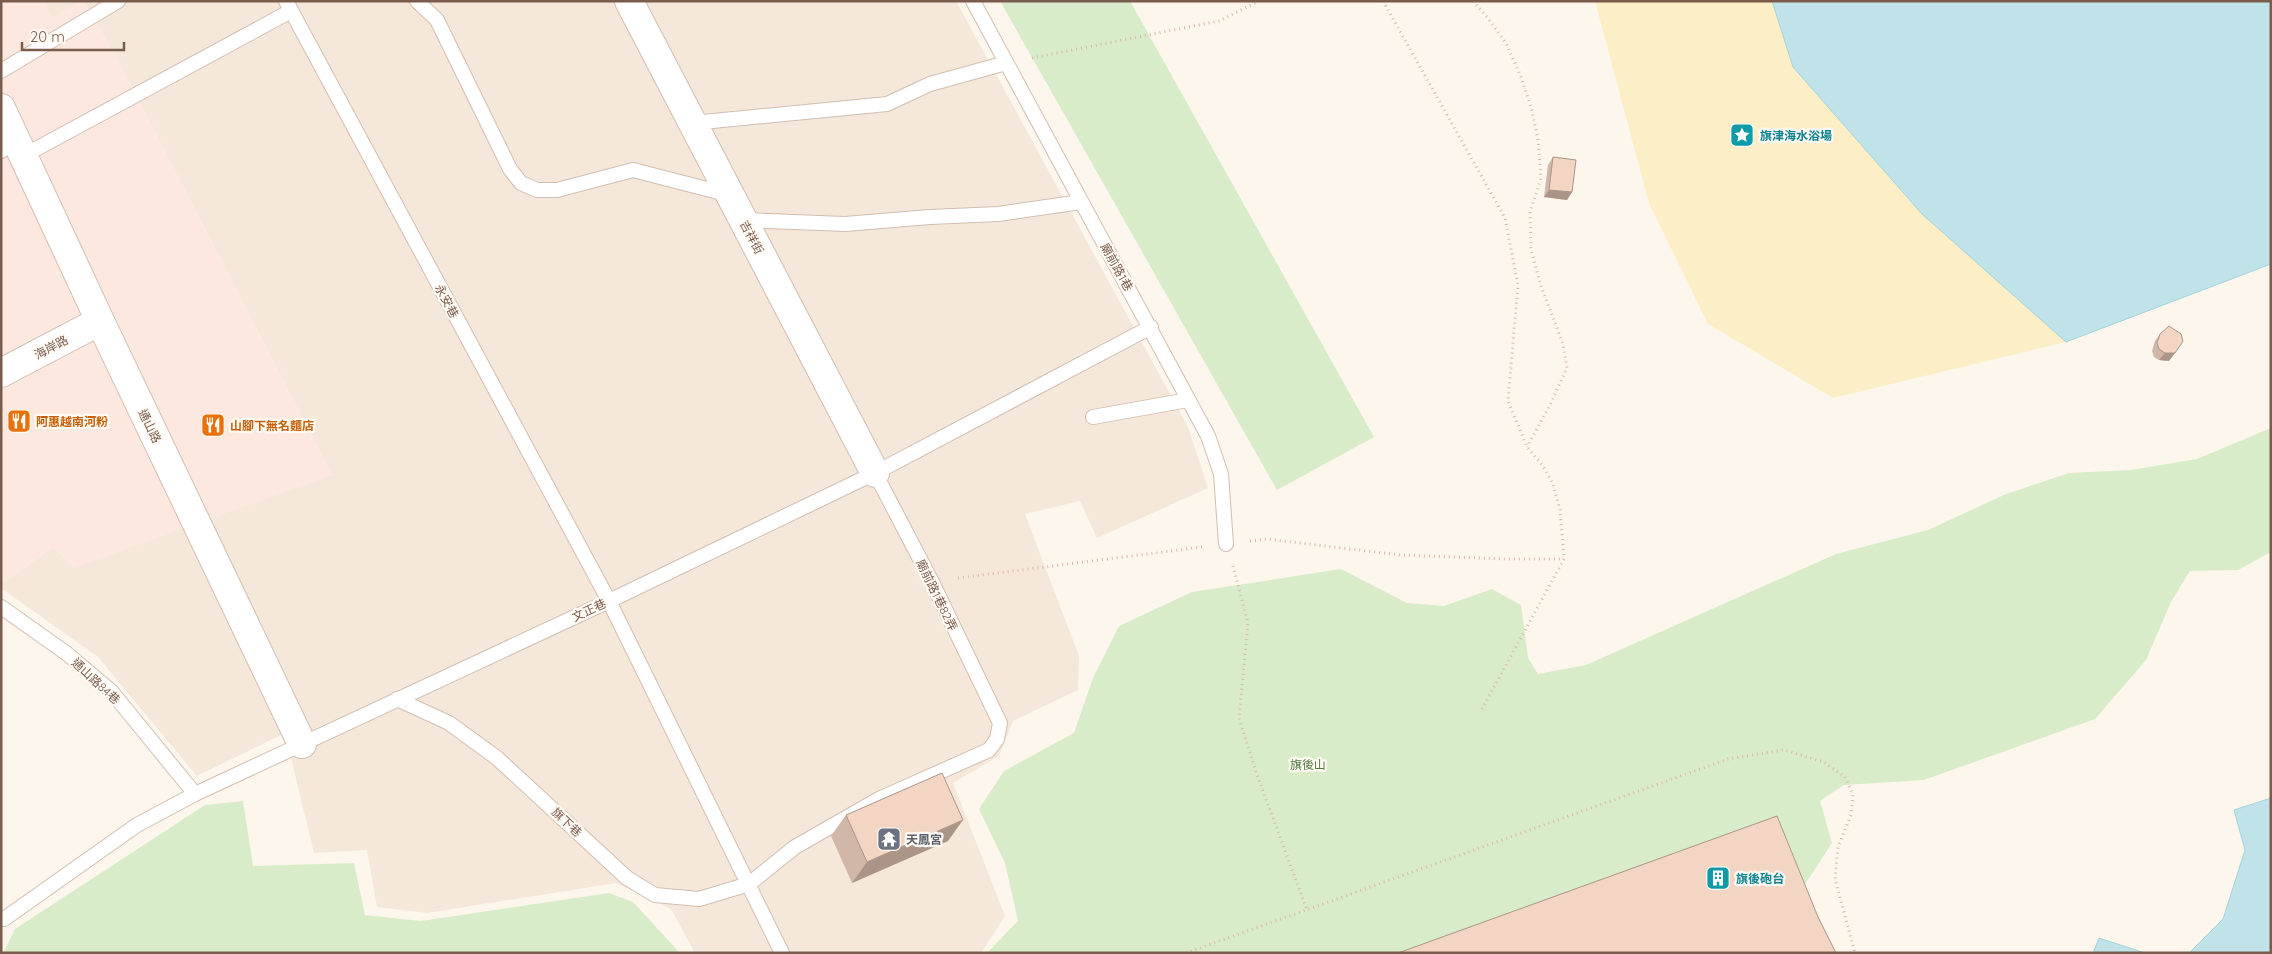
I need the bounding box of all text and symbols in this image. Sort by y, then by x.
scale bar [22,20,125,52]
text: 20 m [30,27,65,46]
place icon: 旗津海水浴場 [1729,122,1755,148]
place label: 旗津海水浴場 [1760,128,1832,143]
street label: 吉祥街 [737,218,767,256]
street label: 廟前路1巷 [1098,240,1136,294]
street label: 永安巷 [432,282,462,320]
street label: 海岸路 [32,332,70,362]
street label: 通山路 [135,407,165,445]
restaurant icon: 阿惠越南河粉 [6,408,32,434]
restaurant icon: 山腳下無名麵店 [200,412,226,438]
place label: 阿惠越南河粉 [36,414,108,429]
place label: 山腳下無名麵店 [230,418,314,433]
street label: 廟前路1巷82弄 [913,557,961,633]
street label: 文正巷 [570,596,608,624]
street label: 通山路84巷 [69,655,123,707]
park label: 旗後山 [1290,757,1326,772]
street label: 旗下巷 [549,804,585,840]
temple icon: 天鳳宮 [876,826,902,852]
place label: 天鳳宮 [906,832,942,847]
building icon: 旗後砲台 [1705,865,1731,891]
place label: 旗後砲台 [1736,871,1784,886]

